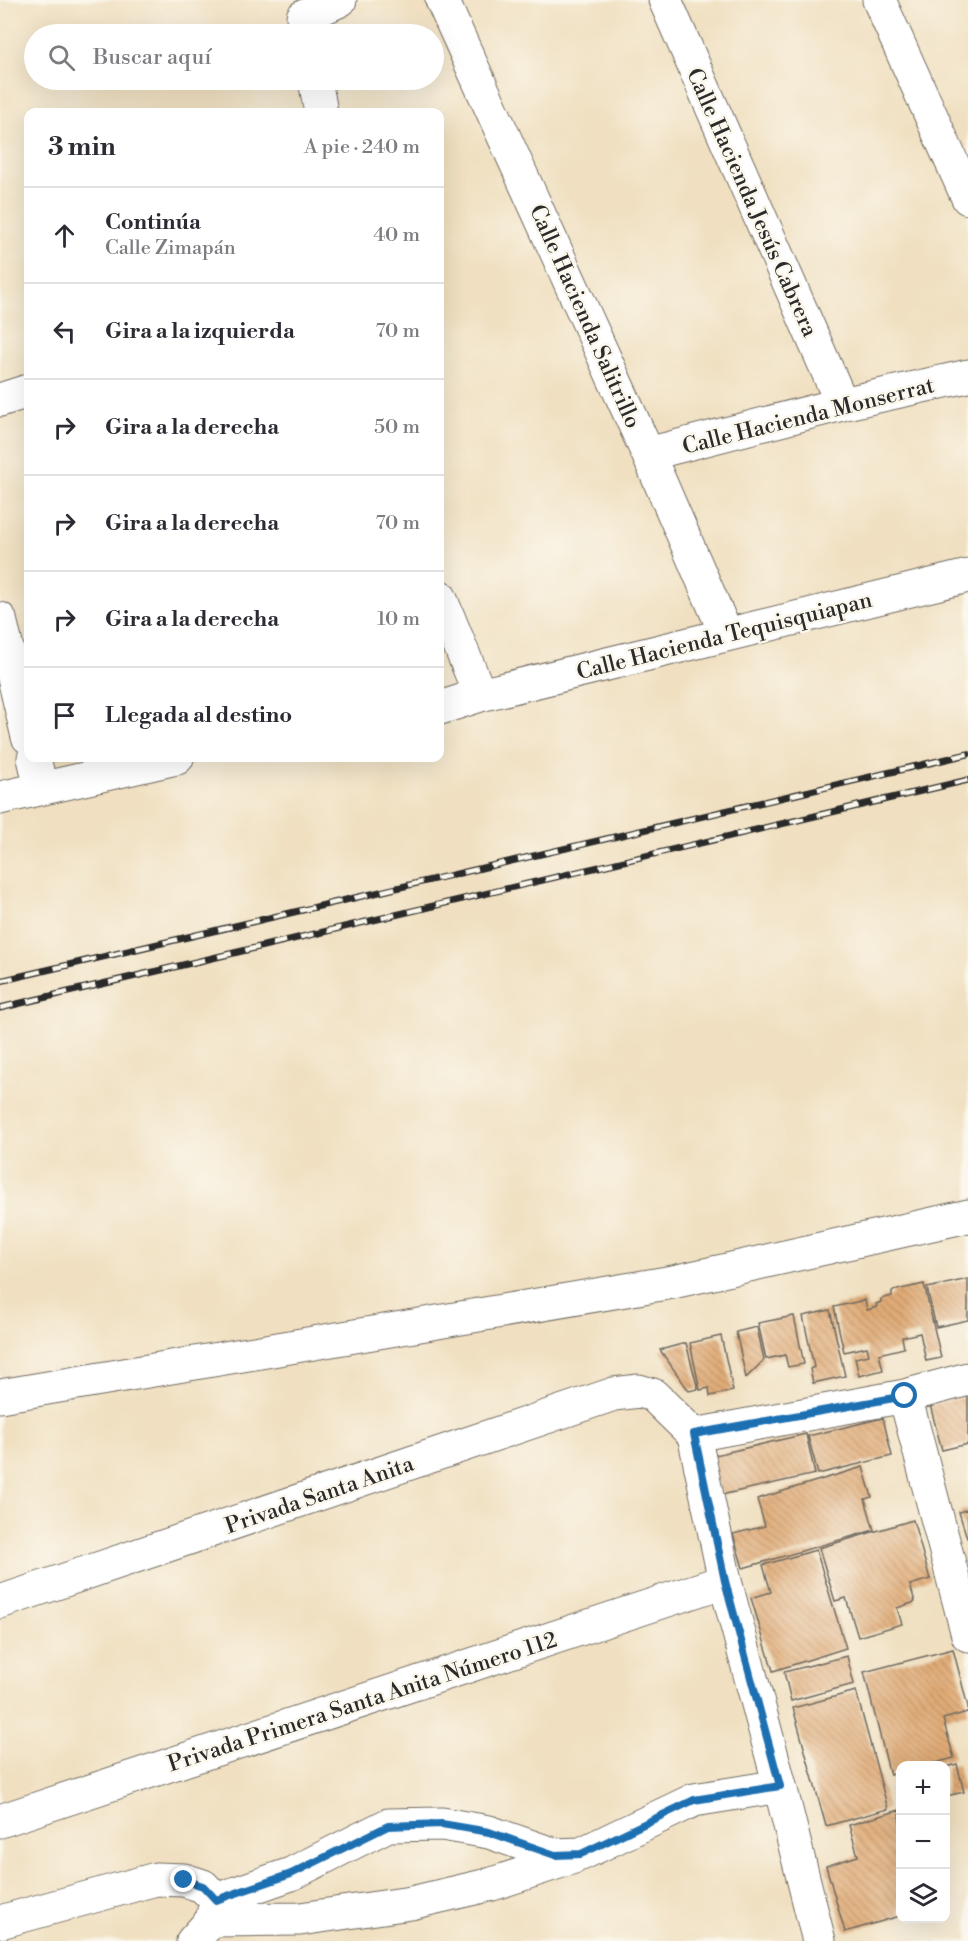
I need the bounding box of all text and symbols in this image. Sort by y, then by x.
search box [24,24,444,90]
icon: search [45,41,78,74]
text: Buscar aquí [93,44,211,71]
street label: Calle Hacienda Jesús Cabrera [680,64,824,342]
text: 3 min [48,131,116,163]
text: A pie · 240 m [304,135,420,160]
street label: Calle Hacienda Salitrillo [523,201,646,433]
text: Continúa [105,209,201,236]
icon: ahead [48,219,81,252]
text: 40 m [373,223,420,248]
text: Calle Zimapán [105,236,236,261]
icon: left [48,315,81,348]
text: Gira a la izquierda [105,318,295,345]
text: 70 m [376,319,420,344]
street label: Calle Hacienda Monserrat [680,372,937,461]
icon: right [48,411,81,444]
text: Gira a la derecha [105,414,279,441]
text: 50 m [374,415,420,440]
icon: right [48,507,81,540]
text: Gira a la derecha [105,510,279,537]
text: 70 m [376,511,420,536]
street label: Calle Hacienda Tequisquiapan [574,587,875,686]
icon: right [48,603,81,636]
text: Gira a la derecha [105,606,279,633]
text: 10 m [377,607,420,632]
icon: arrive [48,699,81,732]
text: Llegada al destino [105,702,292,729]
route start [891,1382,917,1408]
street label: Privada Santa Anita [222,1450,418,1540]
street label: Privada Primera Santa Anita Número 112 [164,1627,560,1778]
map controls [896,1761,950,1923]
button: + [896,1761,950,1815]
button: − [896,1815,950,1869]
route end [170,1866,196,1892]
button: layers [896,1869,950,1923]

